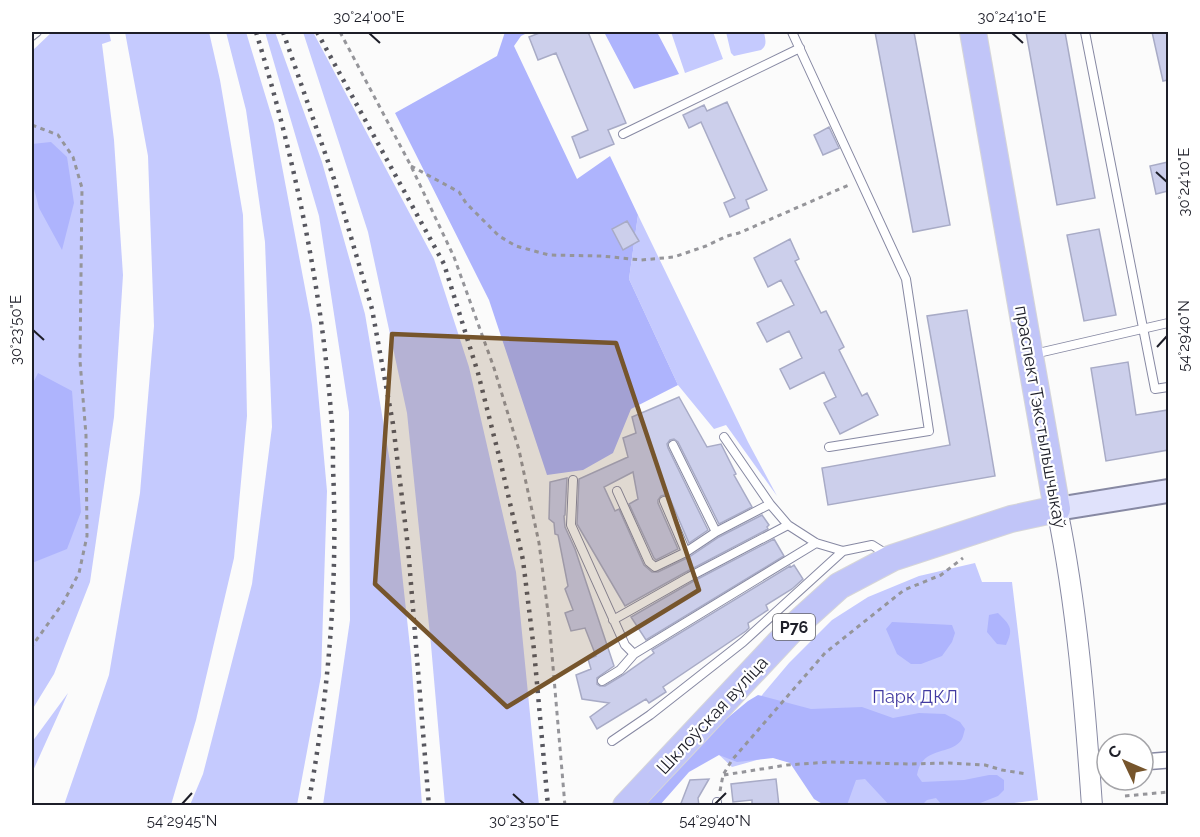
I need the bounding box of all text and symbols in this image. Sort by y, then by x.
text: 30°24'00"E [333,8,405,26]
text: 30°24'10"E [978,8,1046,26]
text: 30°24'10"E [1175,148,1193,216]
text: 30°23'50"E [7,295,25,365]
text: 54°29'40"N [1175,300,1193,372]
street label: праспект Тэкстыльшчыкаў [1011,304,1071,530]
road number: Р76 [773,614,815,640]
street label: Шклоўская вуліца [652,652,772,778]
park label: Парк ДКЛ [872,686,958,707]
north arrow [1095,732,1155,792]
text: С [1104,741,1125,762]
text: 54°29'45"N [147,812,217,830]
text: 30°23'50"E [489,812,559,830]
text: 54°29'40"N [679,812,751,830]

